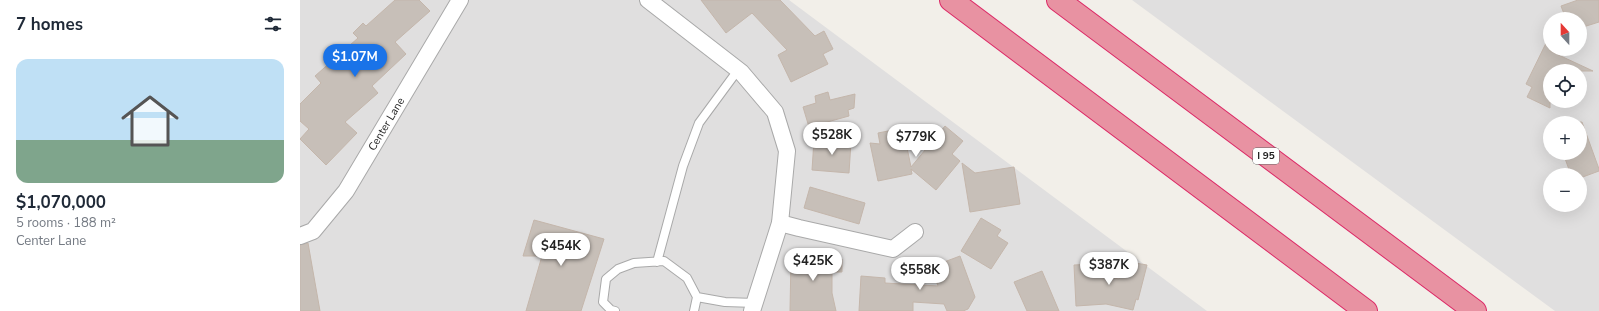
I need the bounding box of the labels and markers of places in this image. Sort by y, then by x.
pin: $1.07M [322,44,388,78]
pin: $528K [804,122,860,156]
pin: $779K [888,124,944,158]
pin: $454K [533,233,589,267]
pin: $425K [785,248,841,282]
pin: $387K [1081,252,1137,286]
pin: $558K [892,257,948,291]

